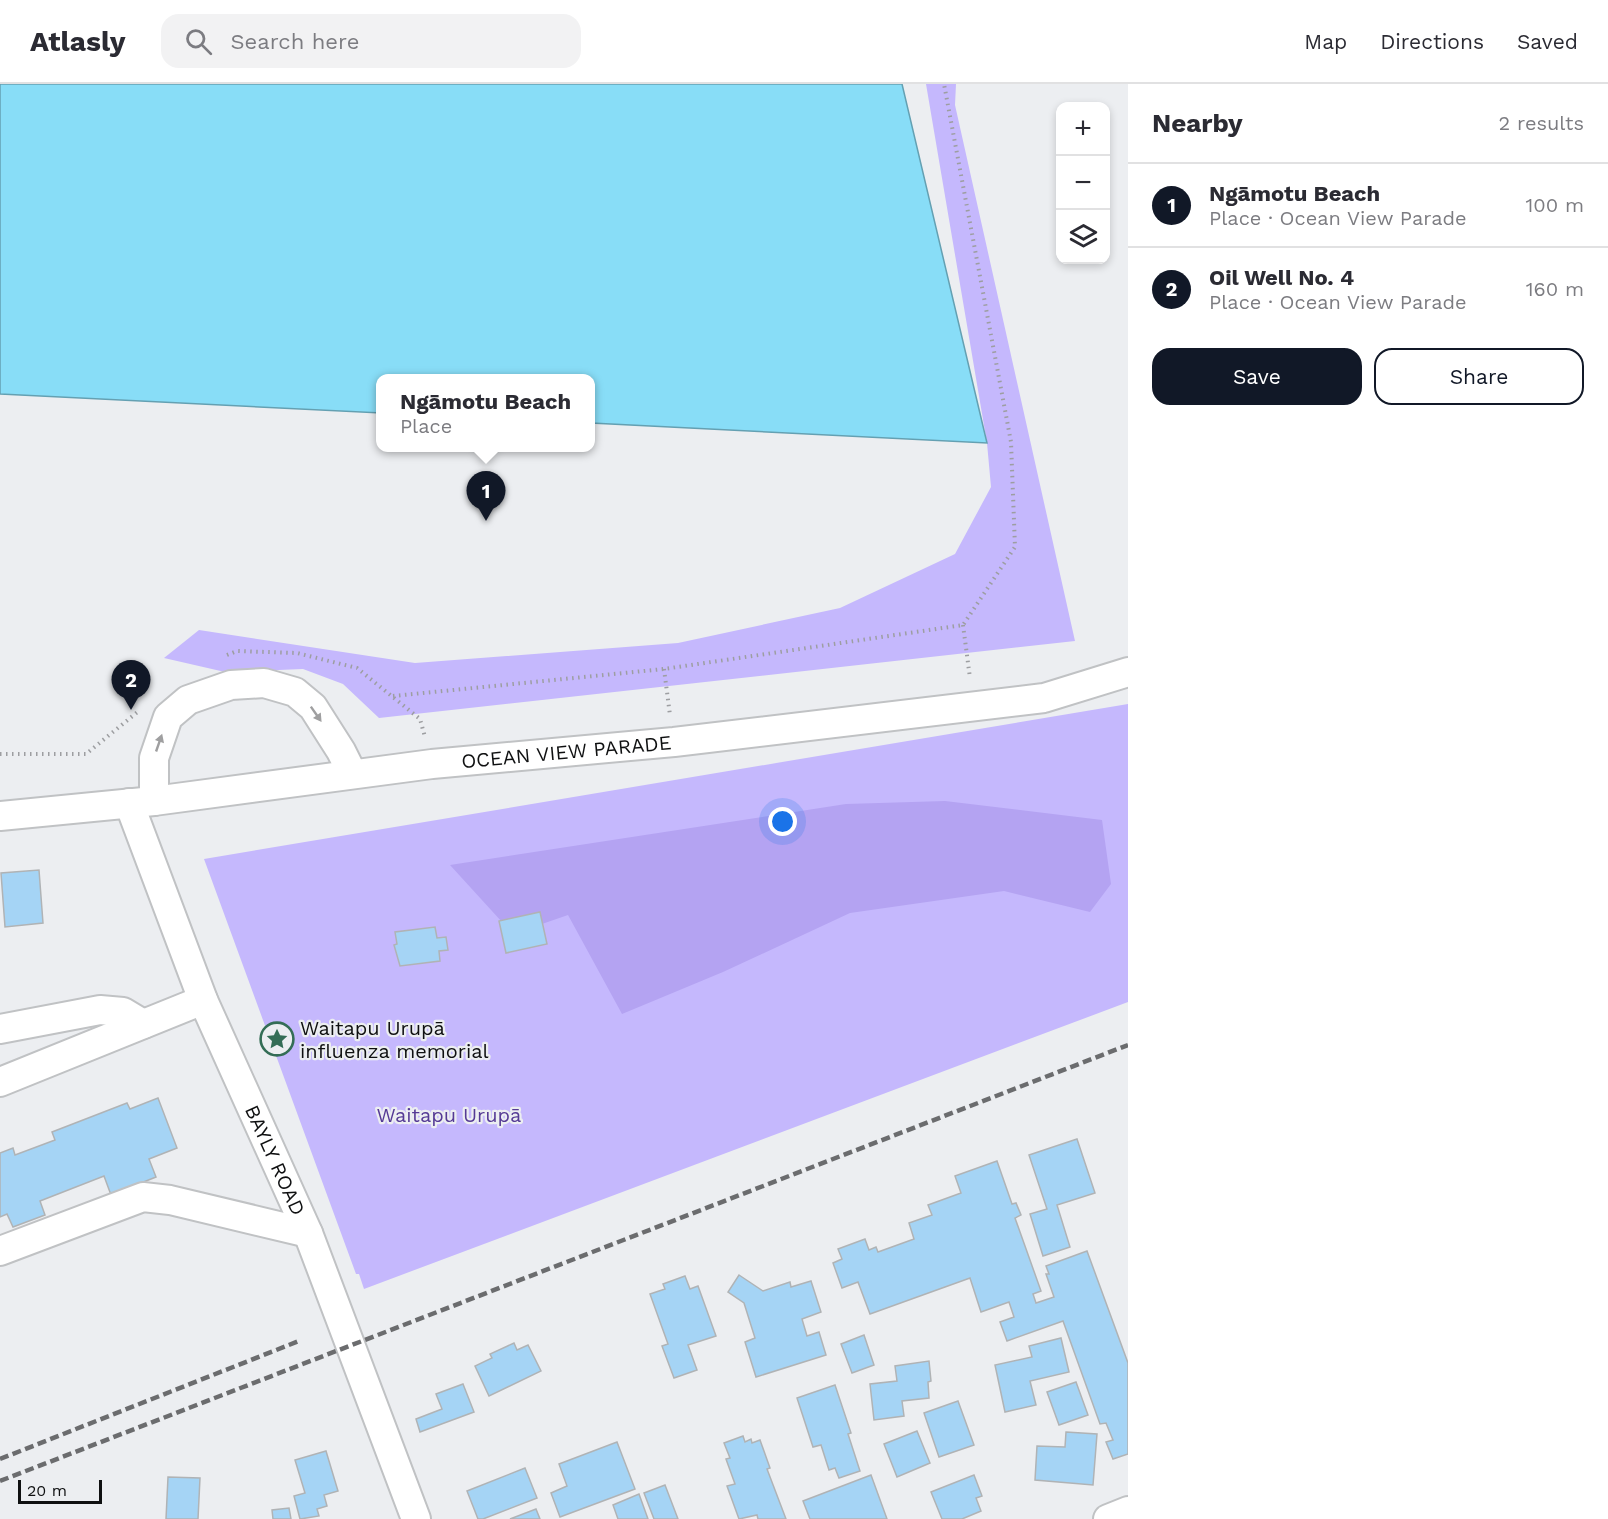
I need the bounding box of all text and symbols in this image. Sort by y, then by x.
search box [161,14,581,68]
text: Atlasly [30,25,125,58]
icon: search [182,25,215,58]
text: Search here [230,29,359,54]
text: Map [1304,29,1347,54]
text: Directions [1380,29,1484,54]
text: Saved [1517,29,1578,54]
map controls [1056,102,1110,264]
button: + [1056,102,1110,156]
text: Nearby [1152,108,1243,138]
text: 2 results [1499,111,1584,135]
button: − [1056,156,1110,210]
text: Ngāmotu Beach [1209,181,1380,206]
text: 1 [1167,193,1176,217]
text: 100 m [1525,193,1584,217]
text: Place · Ocean View Parade [1209,206,1467,230]
button: layers [1056,210,1110,264]
text: Oil Well No. 4 [1209,265,1354,290]
text: 2 [1166,277,1177,301]
text: 160 m [1526,277,1584,301]
text: Place · Ocean View Parade [1209,290,1467,314]
button: Save [1152,348,1362,405]
button: Share [1374,348,1584,405]
popup [376,374,595,452]
text: Ngāmotu Beach [400,389,571,414]
text: Place [400,414,452,438]
pin: 1 [466,472,506,521]
pin: 2 [112,660,150,710]
one-way arrow [310,705,322,721]
street label: OCEAN VIEW PARADE [460,730,672,773]
one-way arrow [154,734,164,752]
your location [768,807,797,836]
place label: Waitapu Urupā influenza memorial [300,1016,489,1063]
place icon: Waitapu Urupā influenza memorial [259,1021,295,1057]
street label: BAYLY ROAD [240,1101,310,1219]
park label: Waitapu Urupā [377,1103,521,1127]
scale bar [18,1477,102,1504]
text: 20 m [27,1481,67,1500]

